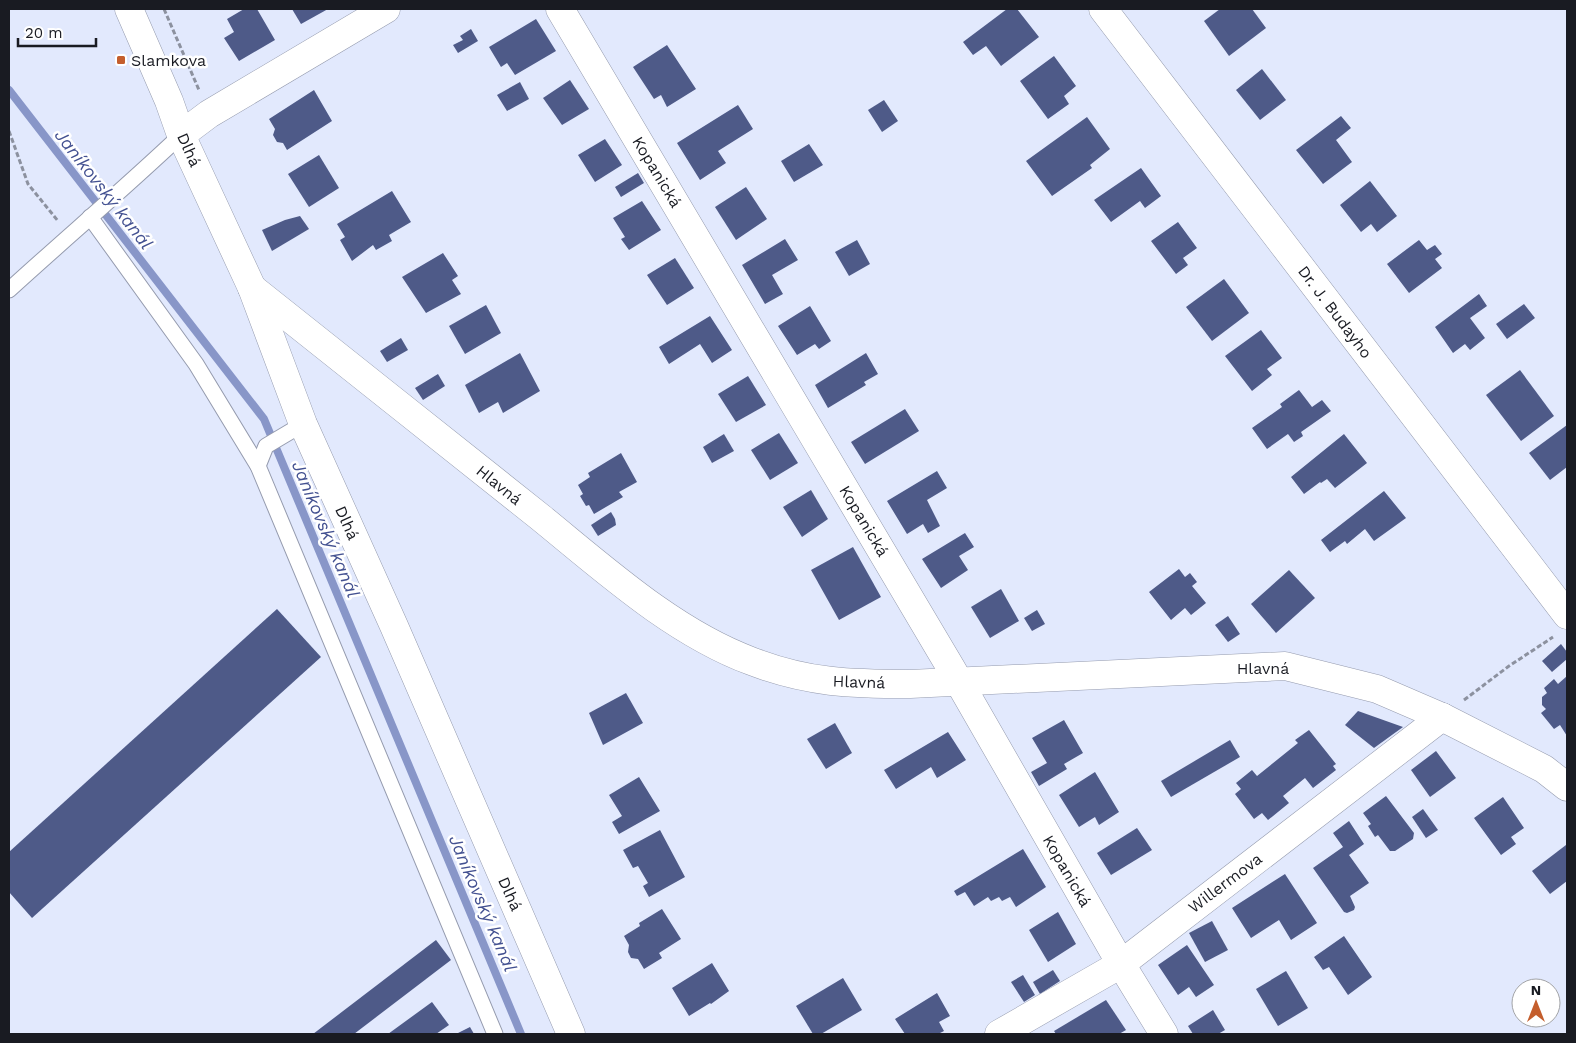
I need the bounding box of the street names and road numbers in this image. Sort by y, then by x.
street label: Dlhá [173,130,205,170]
street label: Kopanická [628,133,686,211]
street label: Dr. J. Budayho [1294,262,1376,362]
street label: Hlavná [473,461,525,509]
street label: Kopanická [835,482,893,560]
street label: Dlhá [331,503,363,543]
street label: Hlavná [1237,659,1289,678]
street label: Hlavná [832,672,886,692]
street label: Kopanická [1039,832,1095,910]
street label: Willermova [1184,849,1266,917]
street label: Dlhá [494,874,526,914]

